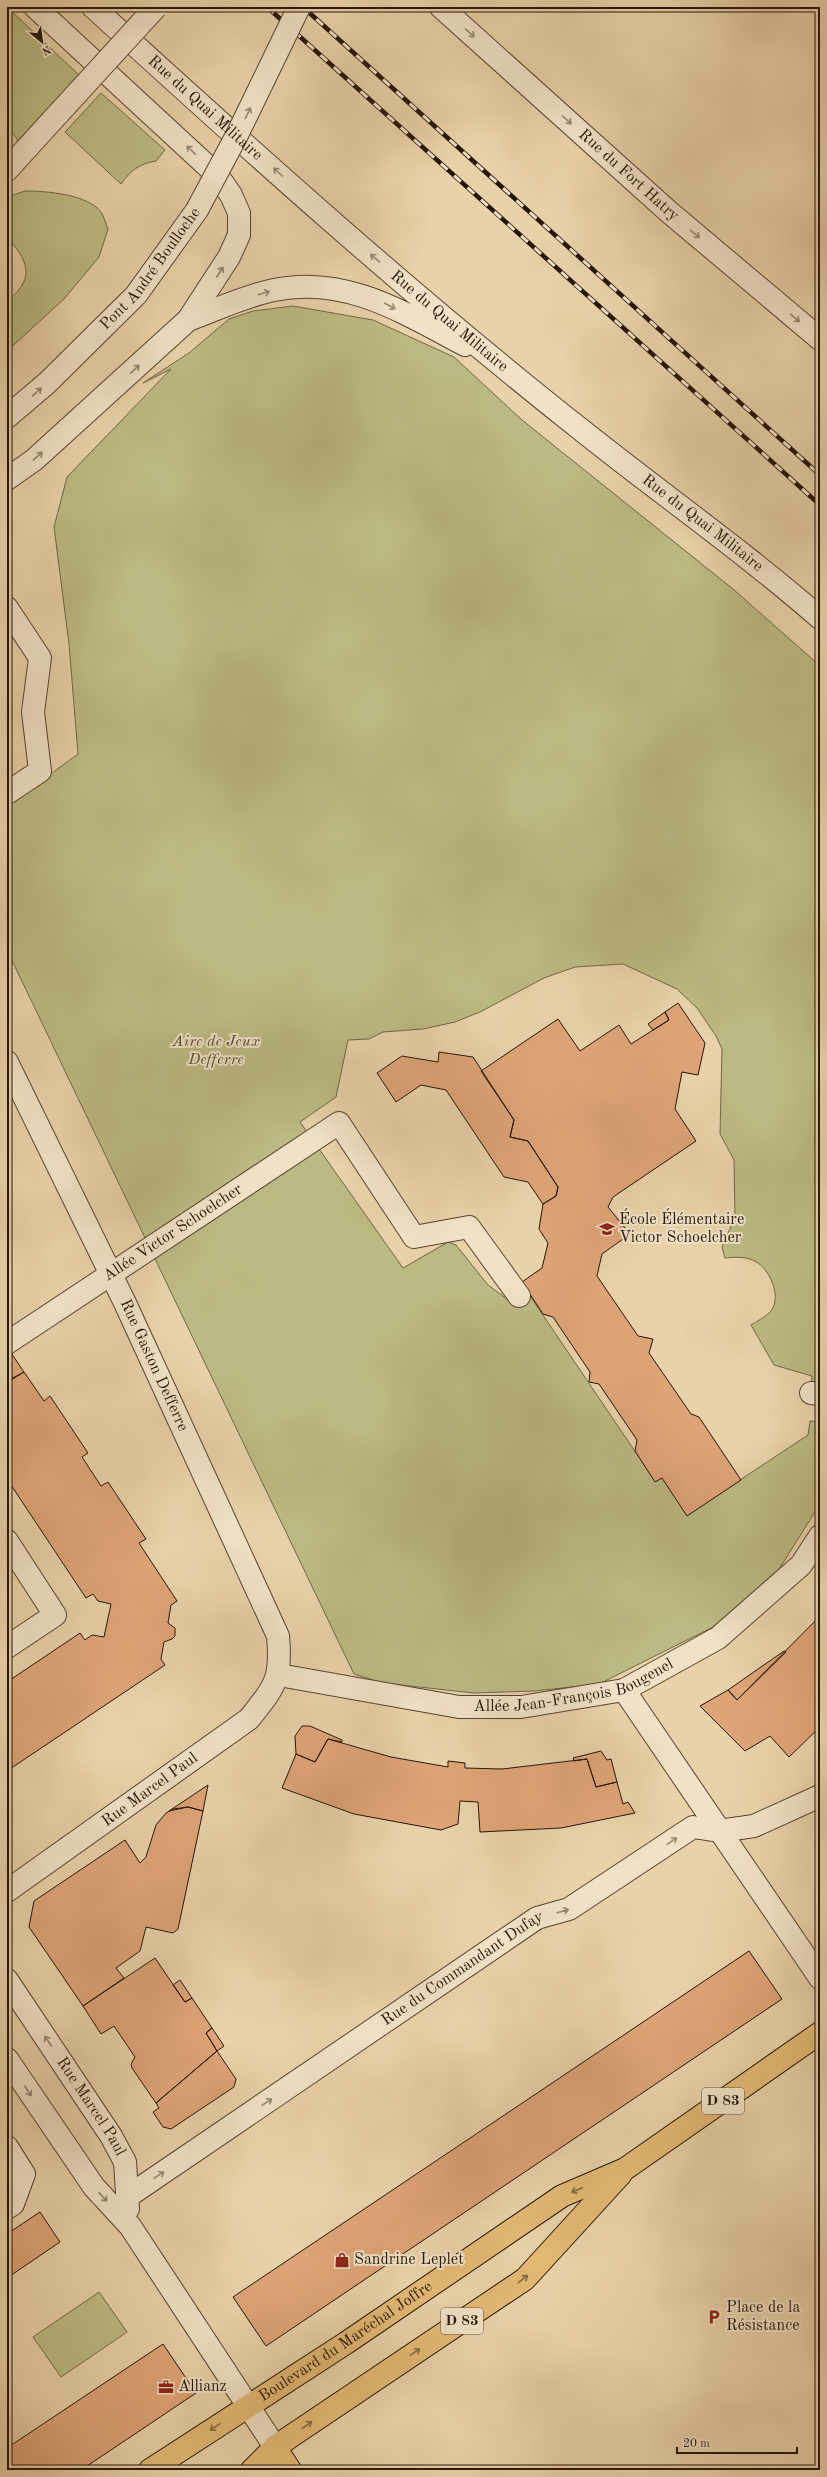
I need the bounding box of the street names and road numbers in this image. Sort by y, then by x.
street label: Rue du Quai Militaire [145,53,265,164]
street label: Rue du Fort Hatry [575,127,682,225]
street label: Pont André Boulloche [97,205,204,333]
street label: Rue du Quai Militaire [387,268,511,375]
street label: Rue du Quai Militaire [639,472,766,575]
street label: Allée Victor Schoelcher [101,1181,245,1285]
street label: Rue Gaston Defferre [116,1297,191,1434]
street label: Allée Jean-François Bougenel [474,1656,676,1715]
street label: Rue Marcel Paul [99,1750,201,1830]
street label: Rue du Commandant Dufay [379,1909,545,2029]
street label: Rue Marcel Paul [53,2055,128,2159]
road number: D 83 [702,2088,744,2114]
street label: Boulevard du Maréchal Joffre [256,2279,435,2405]
road number: D 83 [441,2308,483,2334]

